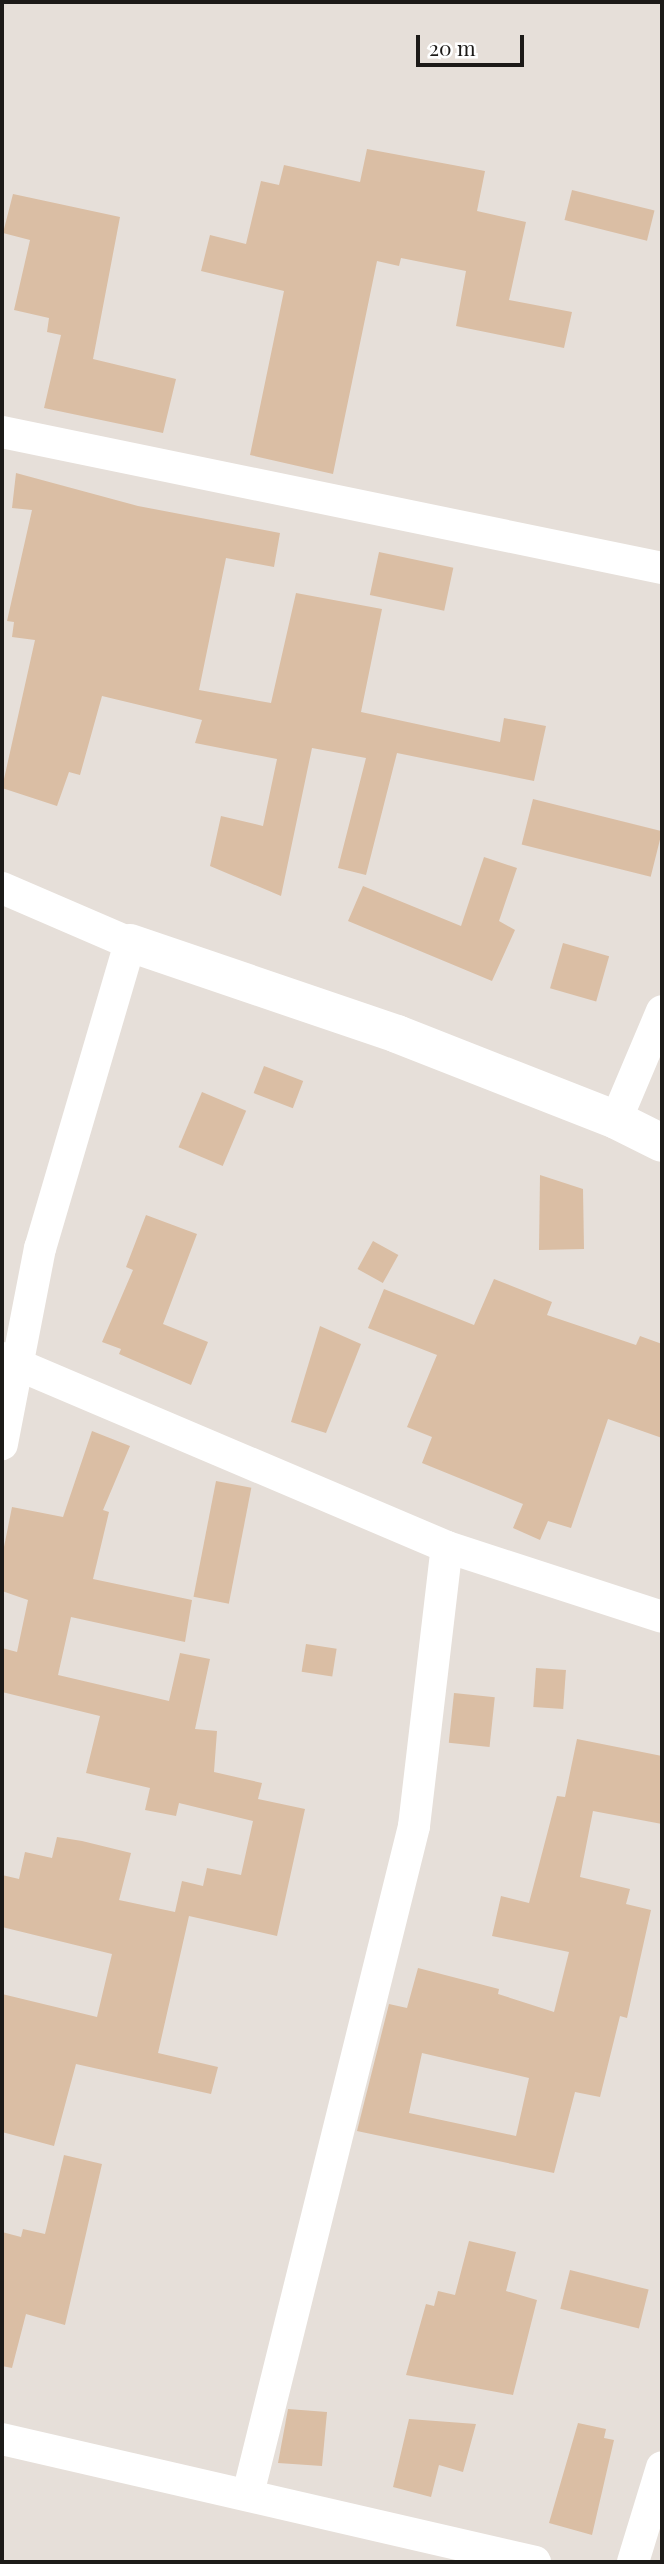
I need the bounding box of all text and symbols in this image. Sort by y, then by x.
scale bar [419,21,528,65]
text: 20 m [429,33,476,61]

